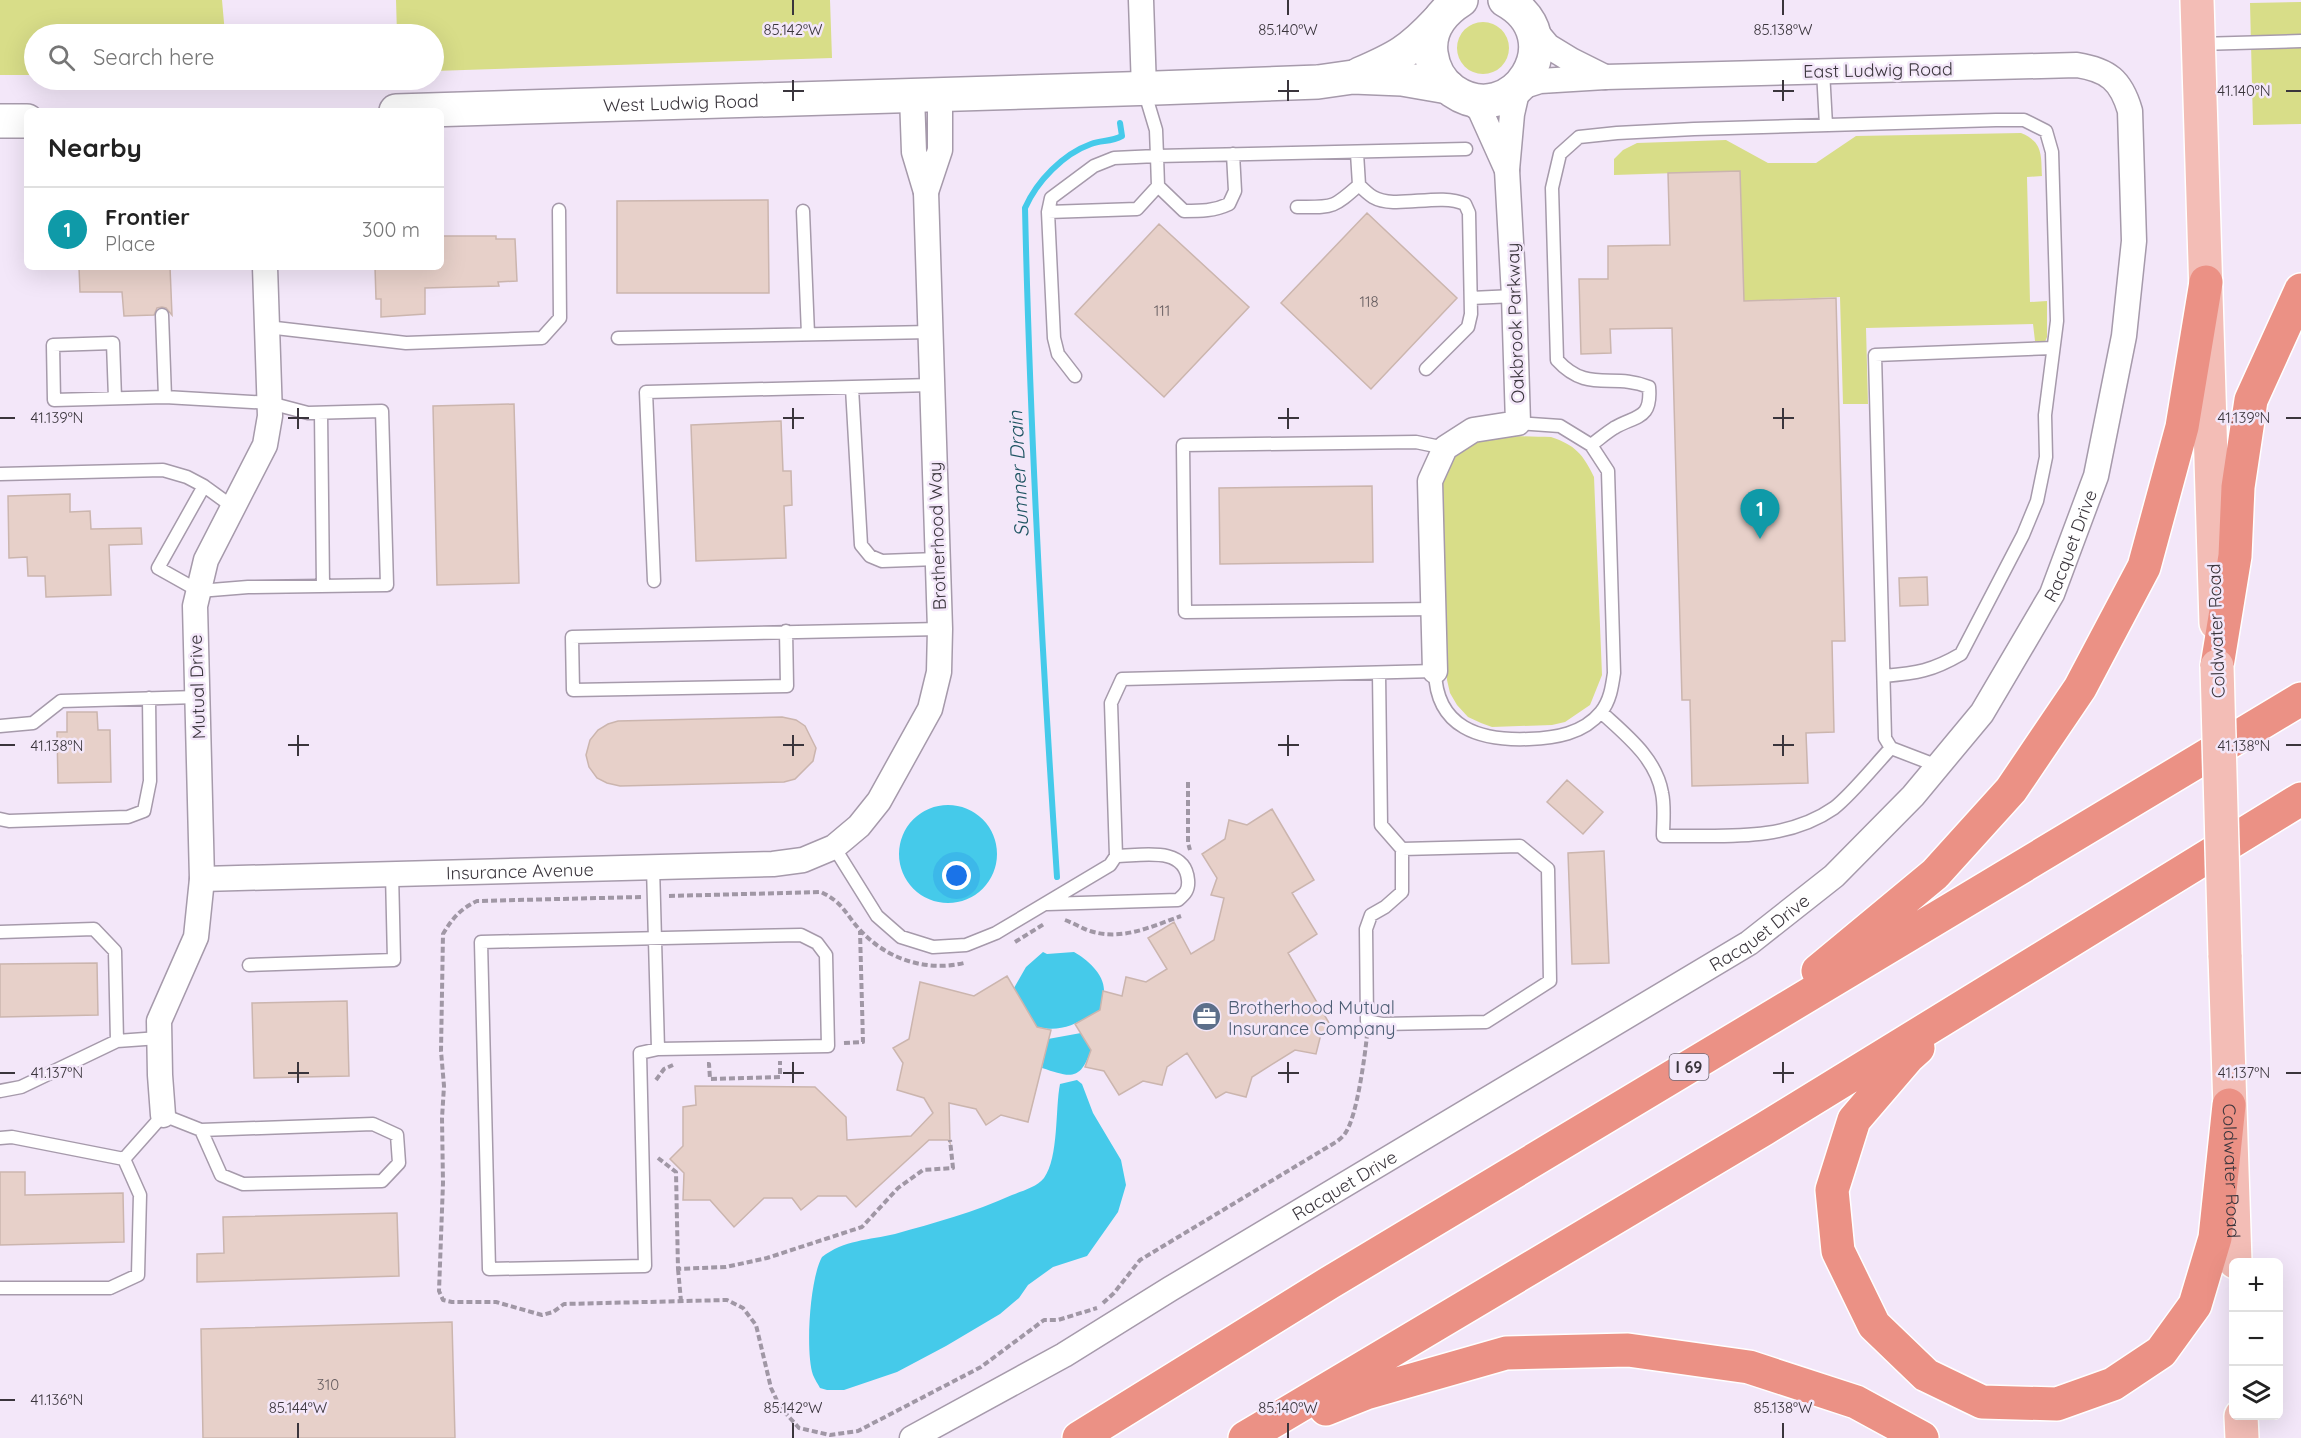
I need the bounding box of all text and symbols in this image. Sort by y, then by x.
text: 85.142°W [764,20,823,39]
text: 85.140°W [1258,20,1318,39]
text: 85.138°W [1754,20,1813,39]
search box [24,24,444,90]
icon: search [45,41,78,74]
text: Search here [93,43,214,71]
street label: East Ludwig Road [1803,57,1953,83]
text: 41.140°N [2217,81,2271,100]
street label: West Ludwig Road [603,89,759,116]
text: Nearby [48,131,142,164]
text: Frontier [105,203,190,231]
text: 1 [64,217,71,242]
text: 300 m [362,217,420,242]
text: Place [105,231,155,256]
street label: Oakbrook Parkway [1501,242,1529,404]
house number: 118 [1359,292,1379,311]
house number: 111 [1154,301,1170,320]
text: 41.139°N [30,408,84,427]
text: 41.139°N [2217,408,2271,427]
water label: Sumner Drain [1002,410,1034,538]
street label: Brotherhood Way [923,461,951,611]
street label: Racquet Drive [2038,486,2102,606]
pin: 1 [1740,490,1780,539]
street label: Coldwater Road [2202,563,2230,699]
street label: Mutual Drive [184,634,210,740]
text: 41.138°N [31,736,83,755]
text: 41.138°N [2218,736,2270,755]
street label: Insurance Avenue [446,857,594,884]
your location [942,861,971,890]
street label: Racquet Drive [1705,888,1814,976]
place label: Brotherhood Mutual Insurance Company [1228,996,1395,1040]
office icon: Brotherhood Mutual Insurance Company [1191,1001,1223,1033]
road number: I 69 [1670,1054,1708,1080]
text: 41.137°N [31,1063,83,1082]
text: 41.137°N [2218,1063,2270,1082]
street label: Coldwater Road [2218,1103,2246,1239]
street label: Racquet Drive [1288,1145,1401,1225]
map controls [2229,1258,2283,1420]
button: + [2229,1258,2283,1312]
button: − [2229,1312,2283,1366]
button: layers [2229,1366,2283,1420]
house number: 310 [317,1375,339,1394]
text: 41.136°N [31,1390,83,1409]
text: 85.144°W [269,1398,328,1417]
text: 85.142°W [764,1398,823,1417]
text: 85.140°W [1258,1398,1318,1417]
text: 85.138°W [1754,1398,1813,1417]

